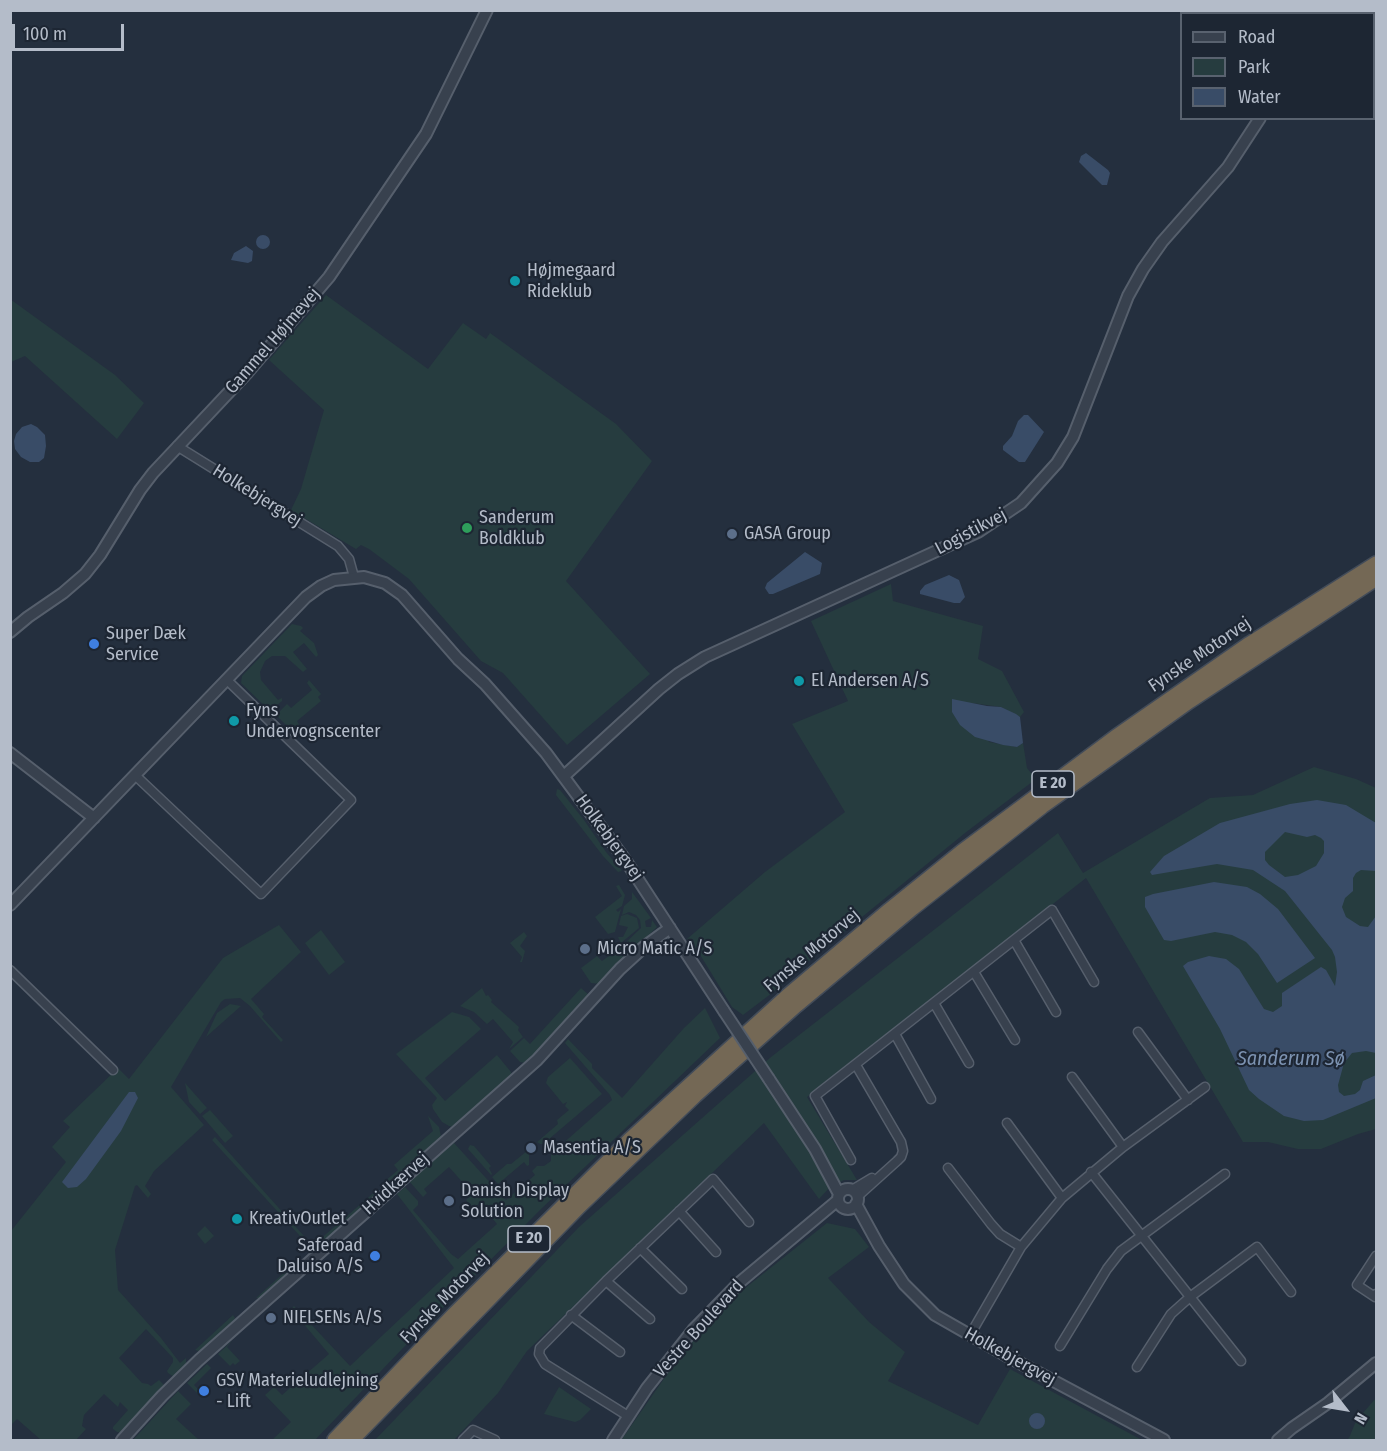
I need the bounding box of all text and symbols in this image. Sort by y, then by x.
scale bar [15,12,128,50]
legend [1180,12,1375,120]
text: 100 m [23,23,67,45]
text: Road [1238,26,1275,48]
text: Park [1238,56,1270,78]
text: Water [1238,86,1281,108]
place label: Højmegaard Rideklub [527,260,616,302]
marker: Højmegaard Rideklub [508,274,522,288]
street label: Gammel Højmevej [221,283,325,399]
street label: Holkebjergvej [208,460,306,532]
street label: Logistikvej [932,504,1010,560]
place label: Sanderum Boldklub [479,507,554,550]
marker: Sanderum Boldklub [460,521,474,535]
place label: GASA Group [744,523,831,545]
marker: GASA Group [725,527,739,541]
street label: Fynske Motorvej [1145,613,1255,697]
place label: Super Dæk Service [106,623,186,666]
marker: Super Dæk Service [87,637,101,651]
place label: El Andersen A/S [811,670,929,692]
marker: El Andersen A/S [792,674,806,688]
place label: Fyns Undervognscenter [246,700,380,742]
marker: Fyns Undervognscenter [227,714,241,728]
road number: E 20 [1032,771,1074,797]
street label: Holkebjergvej [571,791,647,885]
street label: Fynske Motorvej [760,905,864,997]
place label: Micro Matic A/S [597,938,712,960]
marker: Micro Matic A/S [578,942,592,956]
water label: Sanderum Sø [1237,1047,1345,1071]
place label: Masentia A/S [543,1137,641,1159]
marker: Masentia A/S [524,1141,538,1155]
street label: Hvidkærvej [358,1148,434,1220]
place label: Danish Display Solution [461,1180,569,1222]
marker: Danish Display Solution [442,1194,456,1208]
place label: KreativOutlet [249,1208,346,1230]
marker: KreativOutlet [230,1212,244,1226]
road number: E 20 [508,1226,550,1252]
place label: Saferoad Daluiso A/S [277,1235,363,1278]
street label: Fynske Motorvej [396,1248,494,1348]
marker: Saferoad Daluiso A/S [368,1249,382,1263]
street label: Vestre Boulevard [649,1276,749,1382]
place label: NIELSENs A/S [283,1307,382,1329]
marker: NIELSENs A/S [264,1311,278,1325]
street label: Holkebjergvej [961,1323,1059,1391]
place label: GSV Materieludlejning - Lift [216,1370,378,1412]
north arrow [1315,1379,1375,1439]
marker: GSV Materieludlejning - Lift [197,1384,211,1398]
text: N [1350,1410,1371,1428]

